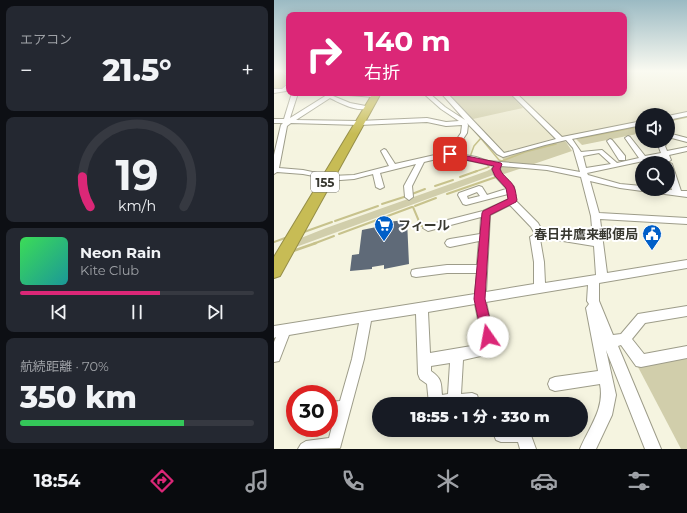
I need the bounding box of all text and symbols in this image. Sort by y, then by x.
text: 140 m [364,24,451,58]
icon: right [298,28,350,80]
text: エアコン [20,31,72,47]
text: 21.5° [102,52,172,89]
text: − [20,57,33,84]
text: + [241,57,254,84]
text: 右折 [364,62,400,84]
map controls [635,108,675,196]
button: sound [635,108,675,148]
pin [433,137,467,171]
icon: arrive [439,143,461,165]
text: 19 [116,150,158,200]
button: search [635,156,675,196]
road number: 155 [311,172,339,192]
text: km/h [118,197,156,215]
supermarket icon: フィール [373,214,395,242]
place label: フィール [398,217,450,233]
public building icon: 春日井鷹来郵便局 [641,223,663,251]
place label: 春日井鷹来郵便局 [534,226,638,242]
text: Neon Rain [80,243,161,262]
text: Kite Club [80,262,139,278]
icon: previous [48,301,70,323]
icon: pause [126,301,148,323]
icon: next [204,301,226,323]
position arrow [467,316,509,358]
text: 航続距離 · 70% [20,358,109,374]
text: 350 km [20,379,137,416]
speed limit sign: 30 [286,385,338,437]
text: 18:55 · 1 分 · 330 m [410,407,550,426]
icon: directions [148,467,176,495]
icon: music [243,467,271,495]
icon: phone [339,467,367,495]
icon: climate [434,467,462,495]
icon: car [530,467,558,495]
icon: filters [625,467,653,495]
text: 18:54 [34,470,80,492]

